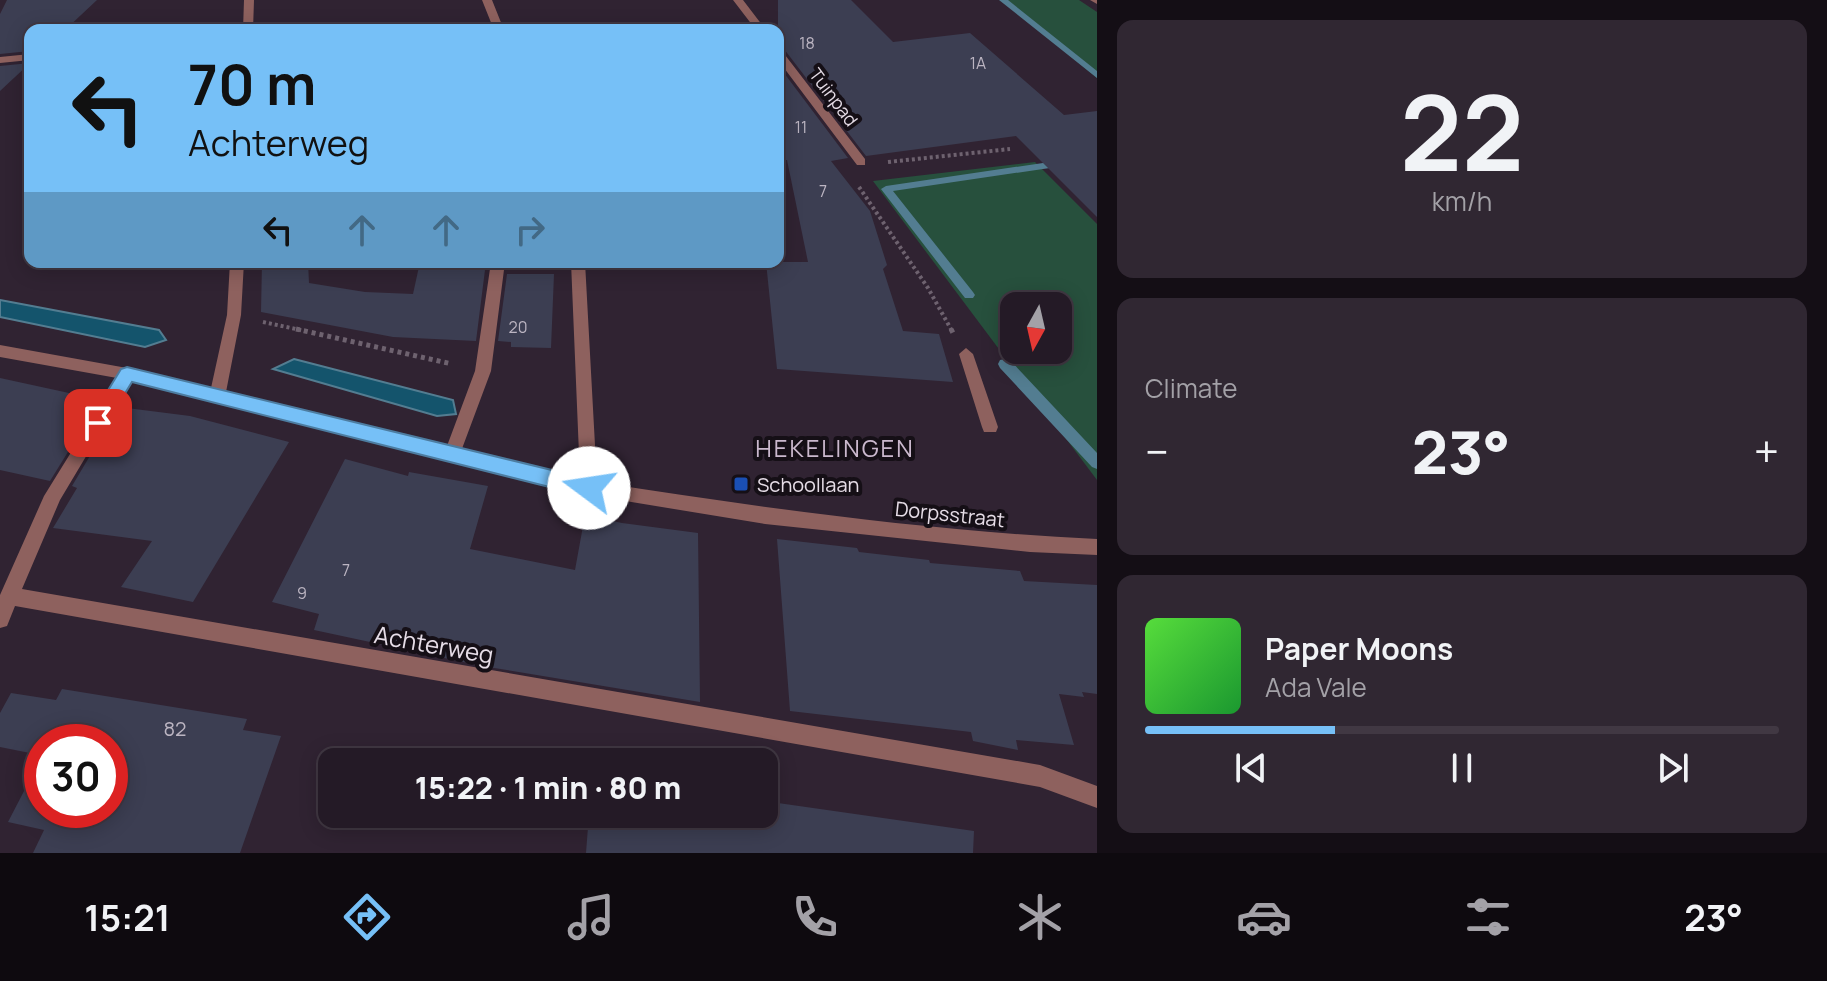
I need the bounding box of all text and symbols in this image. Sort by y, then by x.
house number: 18 [799,32,815,54]
text: 70 m [188,45,316,122]
house number: 1A [970,52,986,74]
icon: left [56,56,160,160]
text: 22 [1400,60,1524,202]
street label: Tuinpad [804,63,864,131]
house number: 11 [795,116,807,138]
text: Achterweg [188,118,369,167]
house number: 7 [819,180,827,202]
text: km/h [1432,183,1492,219]
icon: left [256,208,300,252]
icon: ahead [340,208,384,252]
icon: ahead [424,208,468,252]
icon: right [508,208,552,252]
north arrow [1000,292,1072,364]
map controls [1000,292,1072,364]
house number: 20 [509,316,527,338]
text: Climate [1145,370,1237,406]
pin [64,389,132,457]
icon: arrive [76,401,120,445]
text: 23° [1412,410,1511,492]
text: − [1145,421,1169,481]
text: + [1754,421,1779,481]
district label: HEKELINGEN [755,431,915,464]
position arrow [547,446,631,530]
place label: Schoollaan [757,471,859,498]
marker: Schoollaan [732,475,750,493]
street label: Dorpsstraat [894,495,1006,533]
house number: 7 [342,559,350,581]
house number: 9 [297,582,307,604]
street label: Achterweg [372,617,496,671]
text: Paper Moons [1265,628,1453,669]
text: Ada Vale [1265,669,1367,705]
house number: 82 [163,715,187,742]
speed limit sign: 30 [24,724,128,828]
icon: previous [1229,746,1273,790]
icon: pause [1440,746,1484,790]
icon: next [1651,746,1695,790]
text: 15:22 · 1 min · 80 m [415,767,681,808]
icon: directions [339,889,395,945]
icon: music [563,889,619,945]
icon: phone [787,889,843,945]
icon: climate [1012,889,1068,945]
icon: car [1236,889,1292,945]
icon: filters [1460,889,1516,945]
text: 15:21 [84,893,171,942]
text: 23° [1684,893,1743,942]

